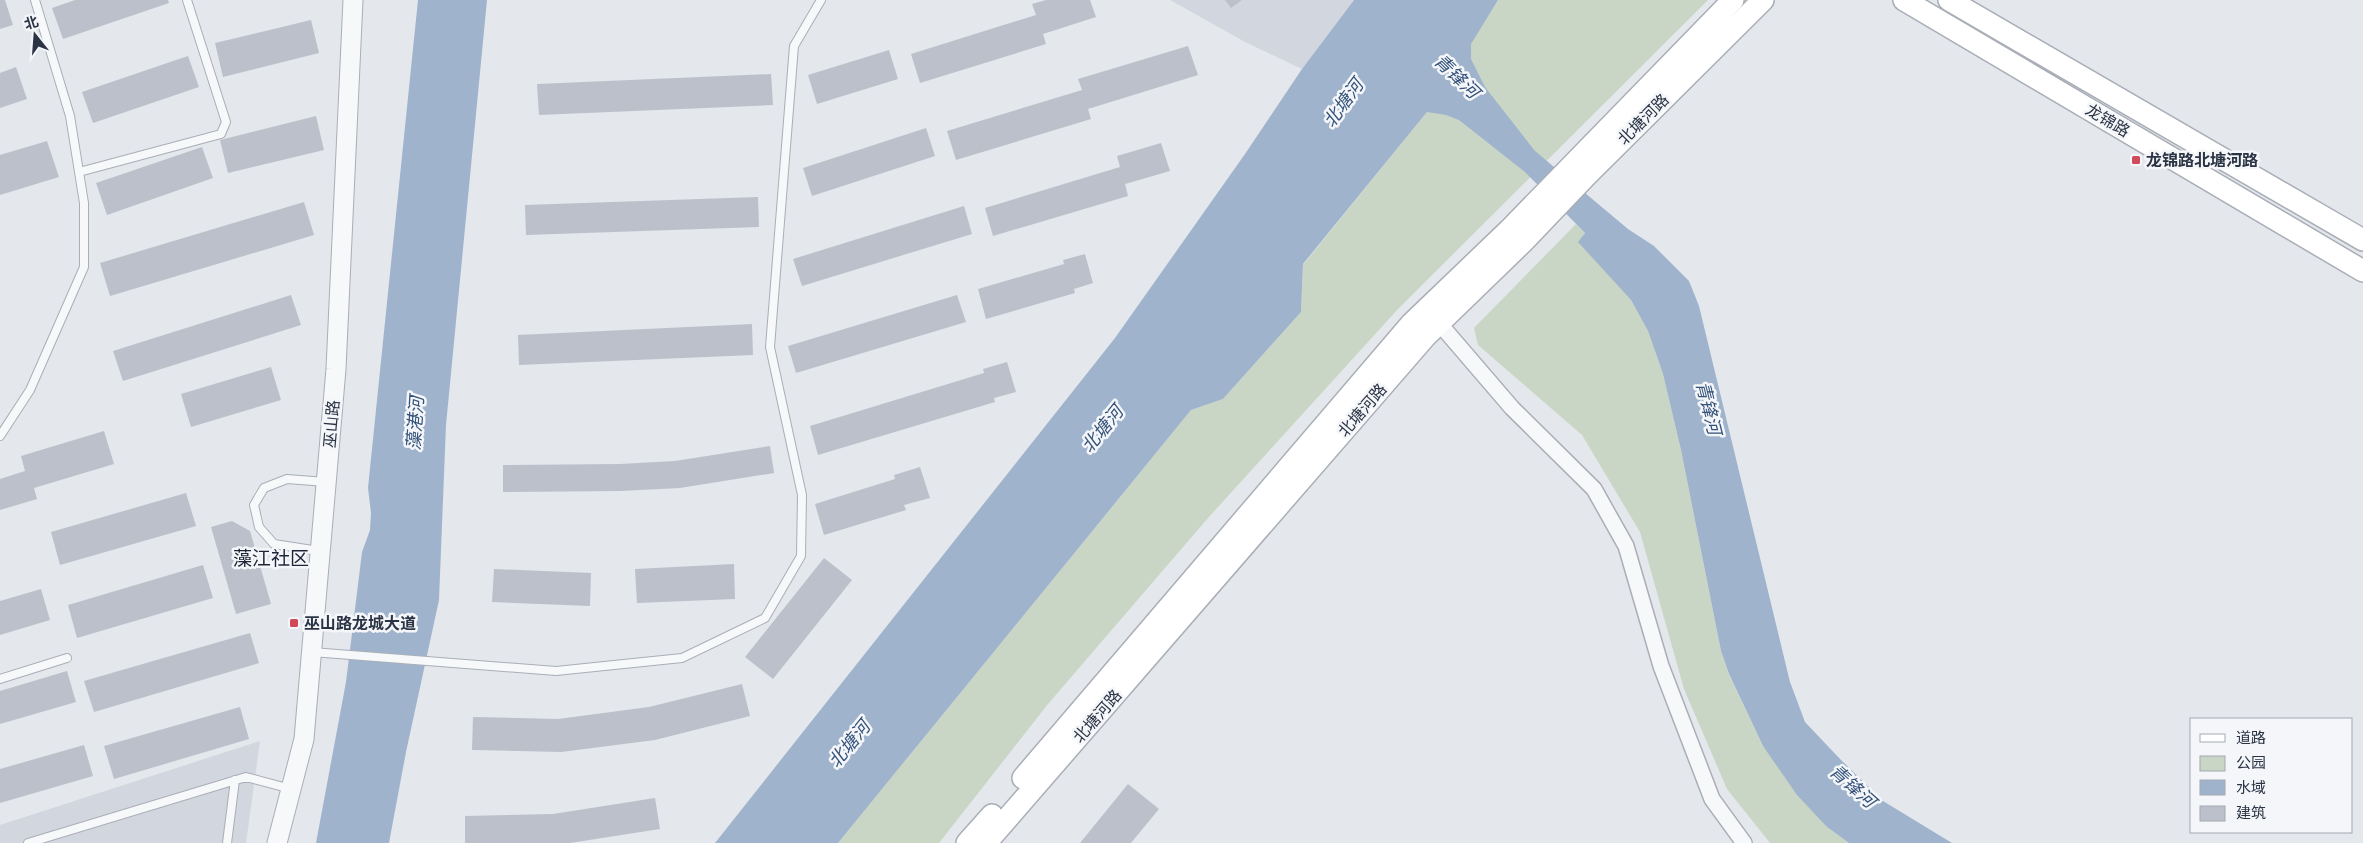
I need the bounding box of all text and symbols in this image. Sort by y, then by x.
north arrow [10,10,60,60]
text: 北 [22,12,41,33]
water label: 青锋河 [1429,48,1487,106]
water label: 北塘河 [1317,71,1371,132]
street label: 北塘河路 [1613,89,1673,149]
street label: 龙锦路 [2082,98,2134,142]
place label: 龙锦路北塘河路 [2146,149,2258,171]
marker: 龙锦路北塘河路 [2130,154,2142,166]
street label: 北塘河路 [1333,379,1391,441]
water label: 青锋河 [1690,379,1728,440]
water label: 藻港河 [401,392,430,451]
water label: 北塘河 [1075,398,1131,458]
street label: 巫山路 [318,399,344,449]
district label: 藻江社区 [233,545,309,571]
place label: 巫山路龙城大道 [304,612,416,634]
marker: 巫山路龙城大道 [288,617,300,629]
street label: 北塘河路 [1068,685,1126,747]
water label: 北塘河 [822,713,878,773]
legend [2190,718,2353,833]
text: 道路 [2236,727,2266,748]
text: 公园 [2236,752,2266,773]
water label: 青锋河 [1825,759,1884,815]
text: 水域 [2236,777,2266,798]
text: 建筑 [2236,802,2266,823]

